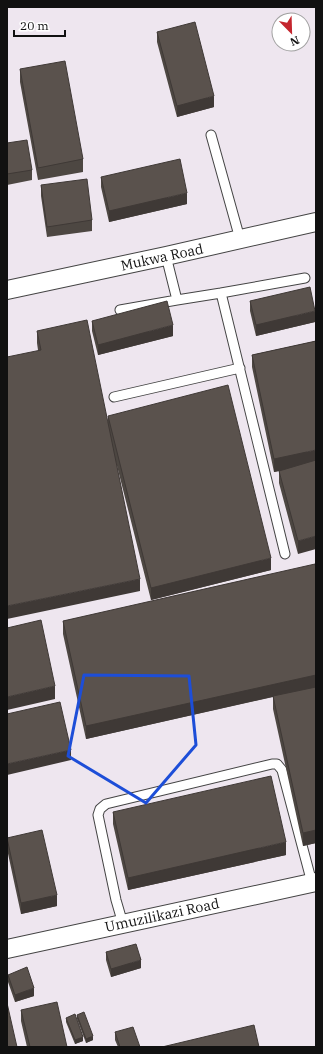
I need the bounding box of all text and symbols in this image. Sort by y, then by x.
scale bar [14,12,65,38]
north arrow [271,12,311,52]
text: 20 m [20,18,49,33]
text: N [288,33,302,49]
street label: Mukwa Road [119,239,205,275]
street label: Umuzilikazi Road [103,894,221,936]

